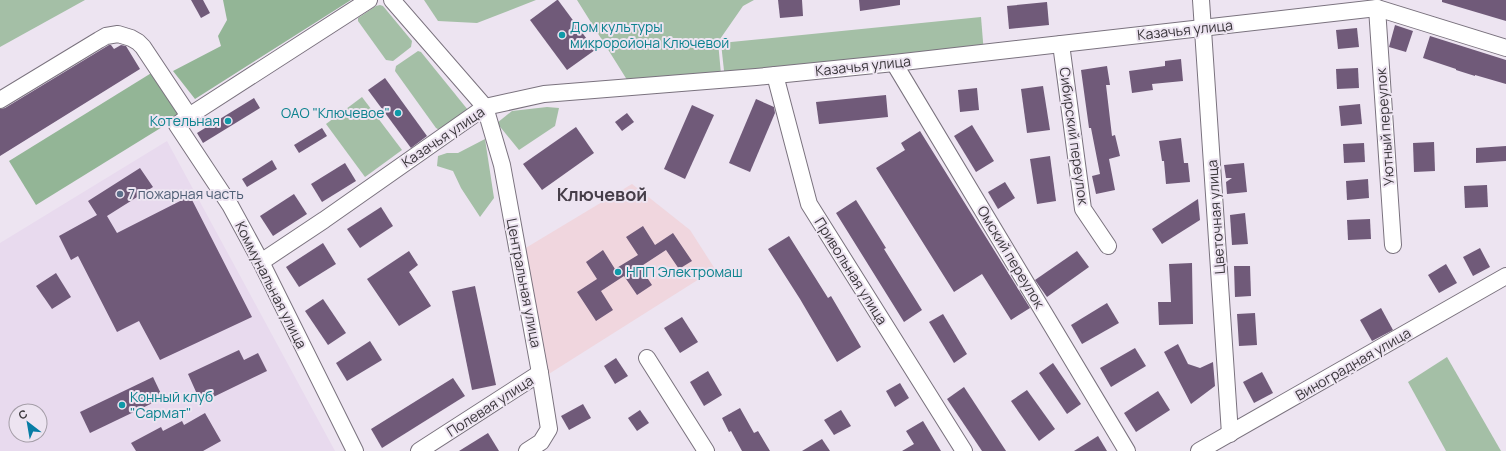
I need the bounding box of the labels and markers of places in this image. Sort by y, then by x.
place label: Дом культуры микроройона Ключевой [570,17,729,52]
marker: Дом культуры микроройона Ключевой [557,30,567,40]
place label: ОАО "Ключевое" [281,103,390,122]
marker: ОАО "Ключевое" [393,108,403,118]
place label: Котельная [150,111,220,130]
marker: Котельная [223,116,233,126]
place label: 7 пожарная часть [128,184,244,203]
marker: 7 пожарная часть [115,189,125,199]
place label: НПП Электромаш [626,262,743,281]
marker: НПП Электромаш [613,267,623,277]
place label: Конный клуб "Сармат" [130,387,213,422]
marker: Конный клуб "Сармат" [117,400,127,410]

